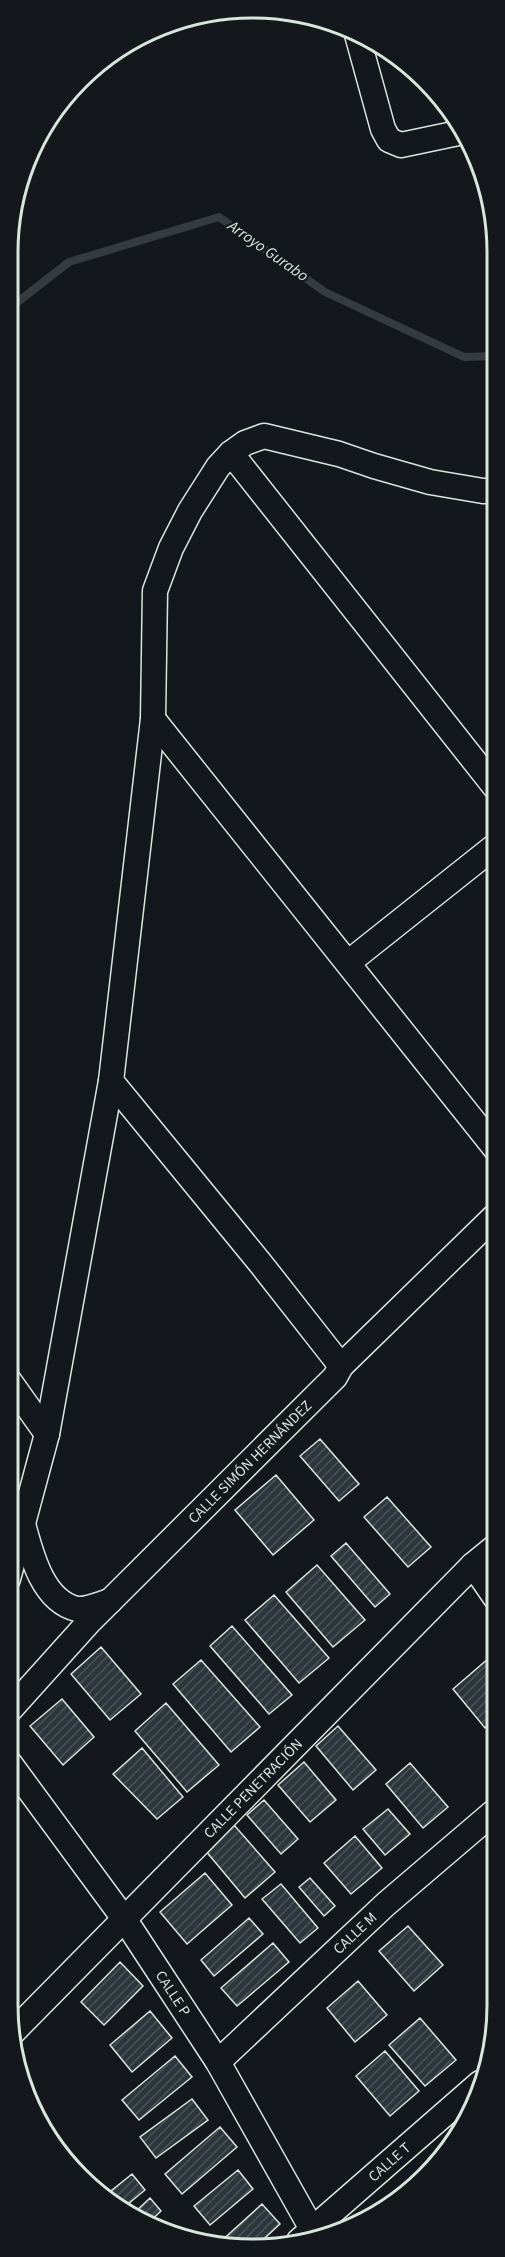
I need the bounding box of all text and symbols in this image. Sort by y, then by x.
water label: Arroyo Gurabo [222,214,313,287]
street label: CALLE SIMÓN HERNÁNDEZ [183,1396,316,1528]
street label: CALLE PENETRACIÓN [199,1734,307,1843]
street label: CALLE M [328,1907,382,1959]
street label: CALLE P [150,1966,196,2020]
street label: CALLE T [364,2138,415,2187]

